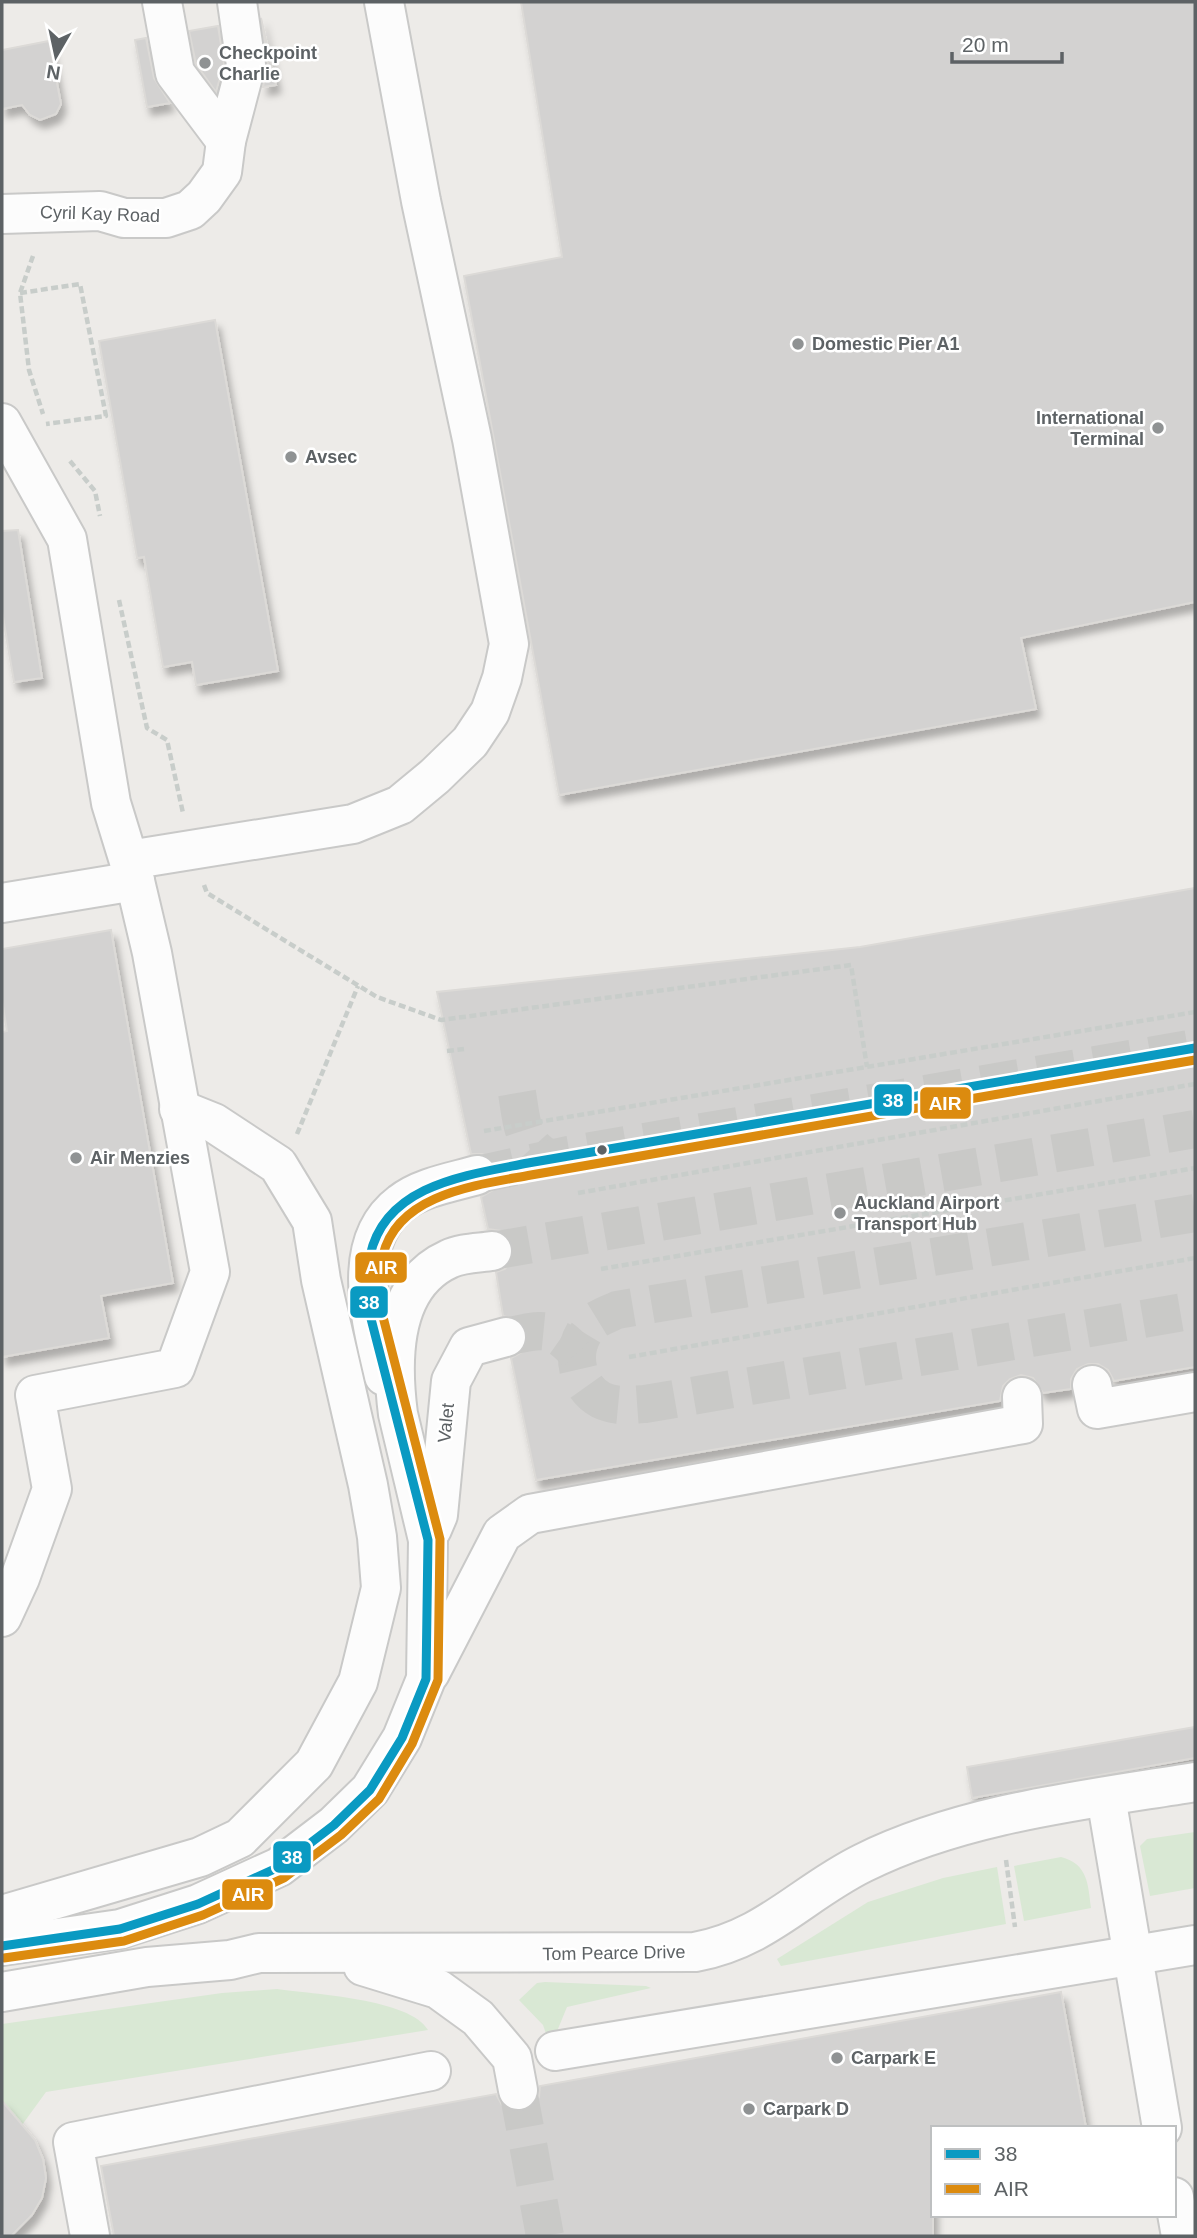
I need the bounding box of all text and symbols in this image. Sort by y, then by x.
north arrow [21,21,91,91]
scale bar [952,21,1062,65]
text: 20 m [962,33,1009,56]
place label: Checkpoint Charlie [219,43,317,84]
marker: Checkpoint Charlie [197,55,213,71]
text: N [45,61,62,84]
street label: Cyril Kay Road [40,202,160,226]
place label: Domestic Pier A1 [812,334,959,354]
marker: Domestic Pier A1 [790,336,806,352]
place label: International Terminal [1036,408,1144,449]
marker: International Terminal [1150,420,1166,436]
place label: Avsec [305,447,357,467]
marker: Avsec [283,449,299,465]
line badge: 38 [873,1083,913,1117]
line badge: AIR [919,1086,972,1120]
text: 38 [882,1090,904,1111]
text: AIR [929,1093,962,1114]
unlabelled marker [595,1143,609,1157]
place label: Air Menzies [90,1148,190,1168]
marker: Air Menzies [68,1150,84,1166]
place label: Auckland Airport Transport Hub [854,1193,999,1234]
marker: Auckland Airport Transport Hub [832,1205,848,1221]
line badge: AIR [354,1251,408,1284]
text: AIR [365,1257,398,1278]
line badge: 38 [349,1285,389,1319]
text: 38 [358,1292,380,1313]
street label: Valet [434,1402,458,1444]
line badge: 38 [272,1840,312,1874]
text: 38 [281,1847,303,1868]
line badge: AIR [221,1878,274,1911]
text: AIR [232,1884,265,1905]
street label: Tom Pearce Drive [542,1942,686,1964]
place label: Carpark E [851,2048,936,2068]
marker: Carpark E [829,2050,845,2066]
place label: Carpark D [763,2099,849,2119]
marker: Carpark D [741,2101,757,2117]
legend [931,2126,1176,2217]
text: 38 [994,2142,1017,2165]
text: AIR [994,2177,1029,2200]

